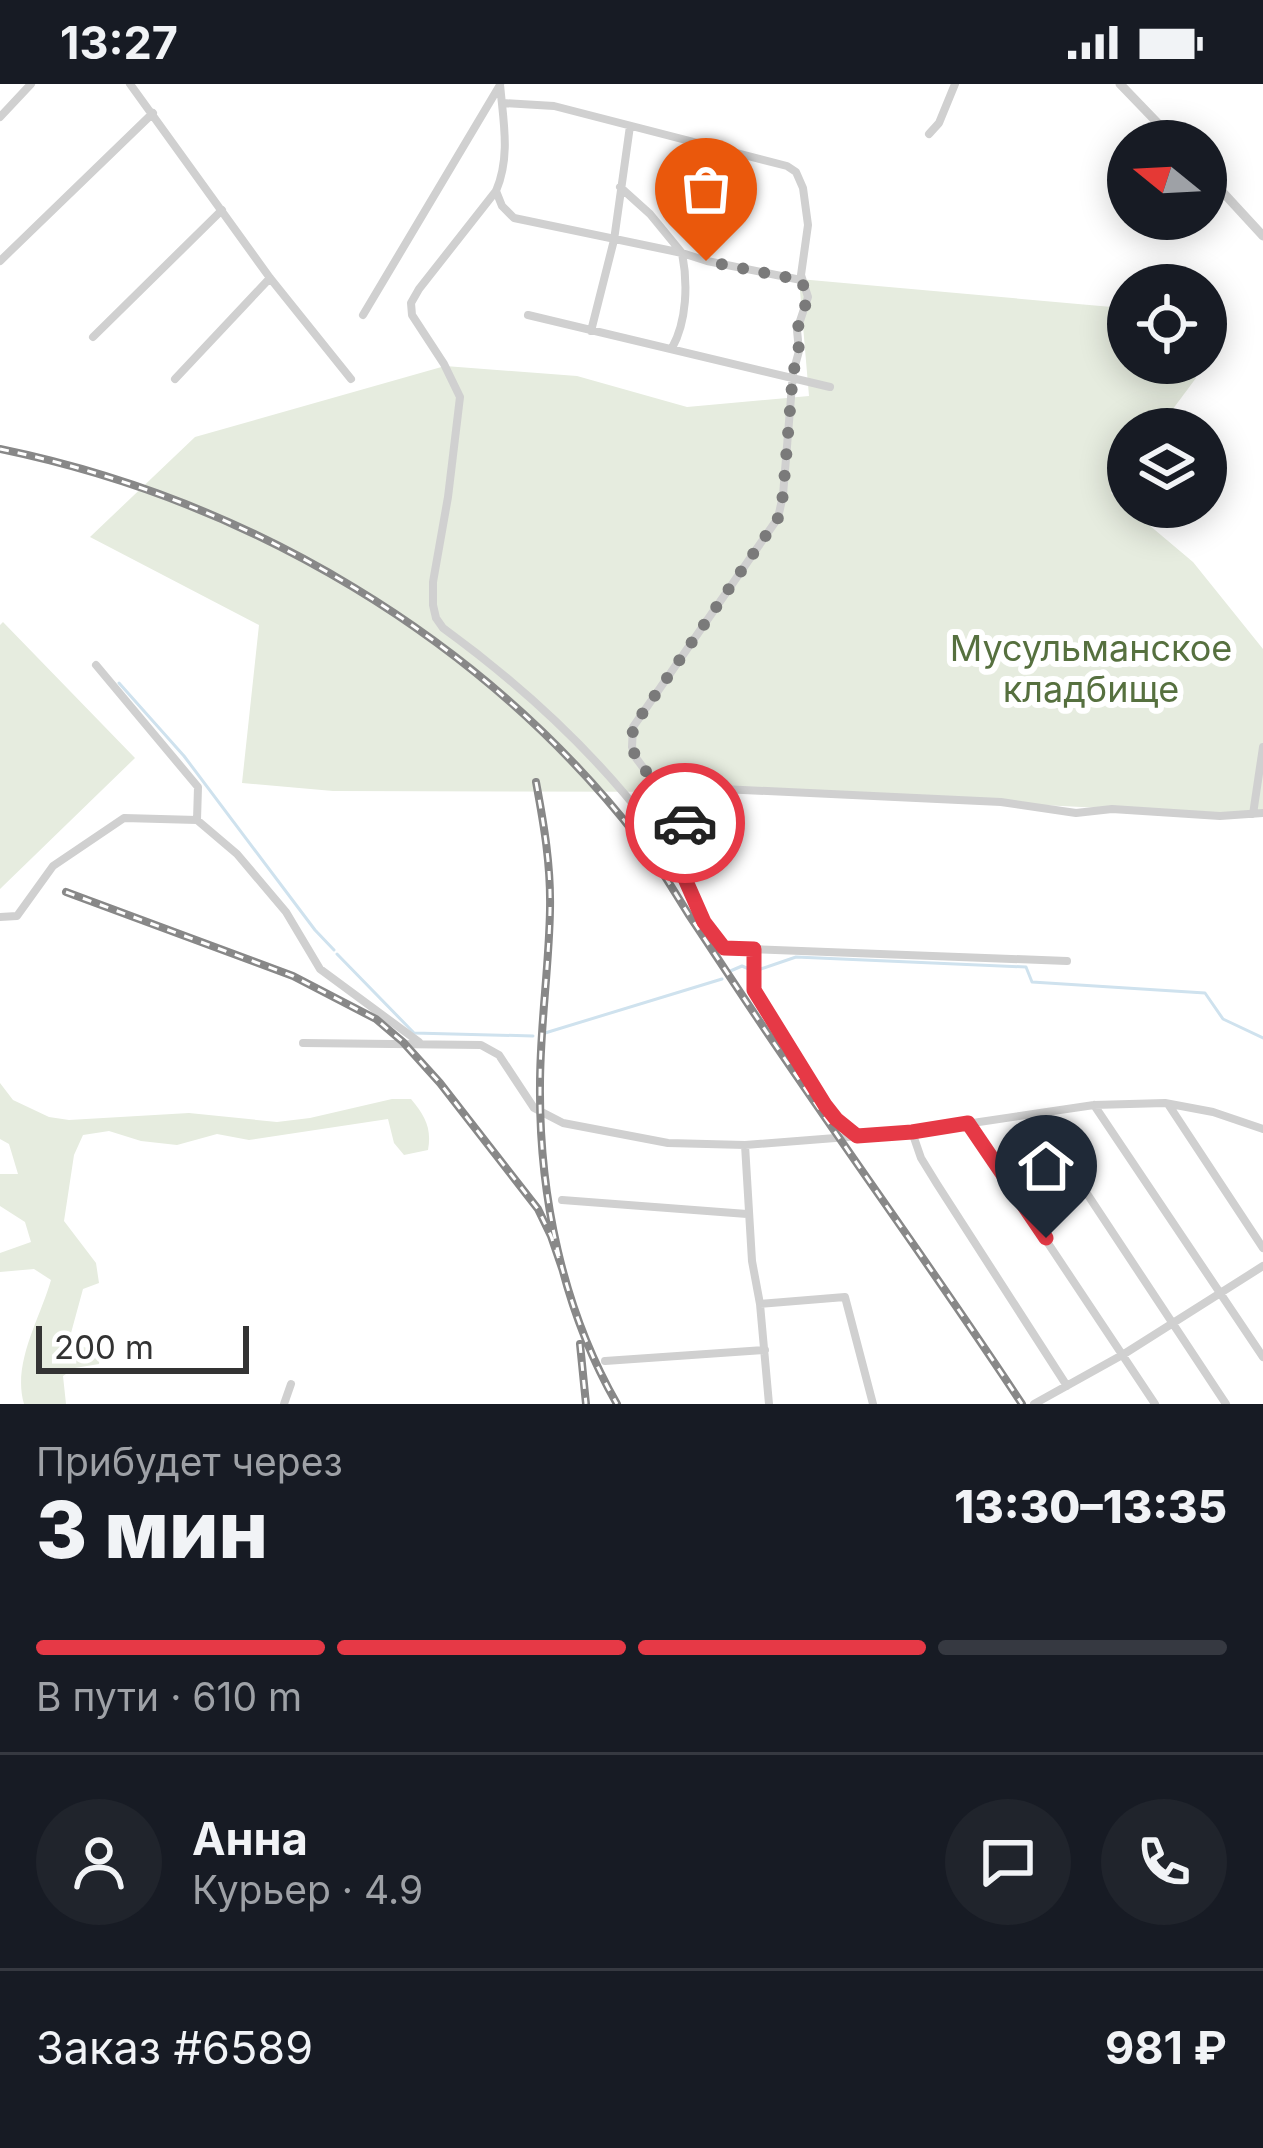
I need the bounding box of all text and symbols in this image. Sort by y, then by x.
text: 13:27 [60,15,178,70]
north arrow [1107,120,1227,240]
map controls [1107,120,1227,528]
pin [655,138,757,261]
icon: bag [673,156,739,222]
button: locate [1107,264,1227,384]
button: layers [1107,408,1227,528]
park label: Мусульманское кладбище [950,626,1232,711]
courier [625,763,745,883]
icon: car [652,790,718,856]
pin [995,1115,1097,1238]
icon: home [1013,1133,1079,1199]
scale bar [36,1320,249,1373]
text: 200 m [54,1327,154,1367]
text: Прибудет через [36,1438,343,1485]
text: 13:30–13:35 [954,1479,1227,1534]
text: 3 мин [36,1482,268,1577]
text: В пути · 610 m [36,1673,302,1720]
button: person [36,1799,162,1925]
button: chat [945,1799,1071,1925]
button: phone [1101,1799,1227,1925]
text: Анна [192,1811,308,1866]
text: Курьер · 4.9 [192,1866,423,1913]
text: Заказ #6589 [36,2020,313,2075]
text: 981 ₽ [1105,2020,1227,2075]

